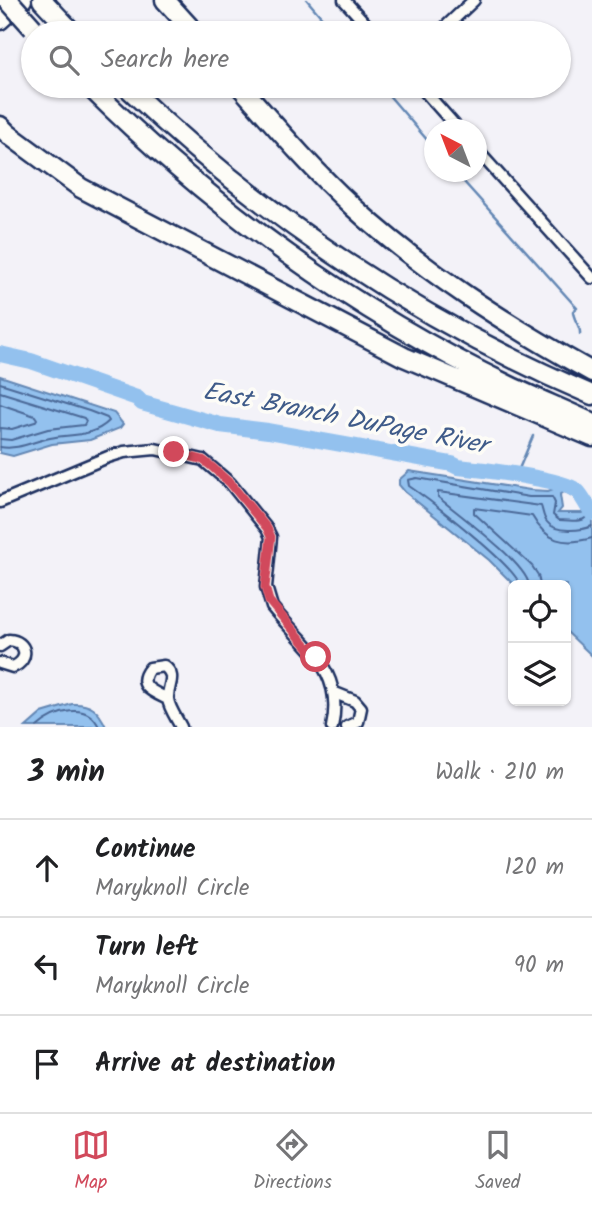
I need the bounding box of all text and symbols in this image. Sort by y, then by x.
search box [21,21,571,98]
text: Search here [101,39,229,81]
icon: search [45,41,83,79]
north arrow [424,119,487,182]
water label: East Branch DuPage River [199,371,496,468]
route end [158,436,189,467]
map controls [508,580,571,706]
button: locate [508,580,571,643]
route start [300,641,331,672]
button: layers [508,643,571,706]
text: 3 min [28,749,105,797]
text: Walk · 210 m [435,755,564,791]
text: Continue [95,829,196,871]
icon: ahead [28,849,66,887]
text: 120 m [504,850,564,886]
text: Maryknoll Circle [95,871,249,907]
text: Turn left [95,927,198,969]
icon: left [28,947,66,985]
text: 90 m [514,948,564,984]
text: Maryknoll Circle [95,969,249,1005]
text: Arrive at destination [95,1043,335,1085]
icon: arrive [28,1045,66,1083]
tab: Map [72,1126,110,1198]
tab: Directions [253,1126,332,1198]
tab: Saved [475,1126,520,1198]

